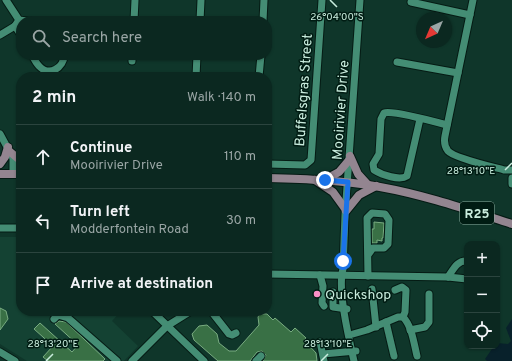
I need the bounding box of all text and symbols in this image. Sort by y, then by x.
text: 26°04'00"S [310,11,364,24]
north arrow [416,12,452,48]
search box [16,16,272,60]
icon: search [30,27,52,49]
text: Search here [62,29,142,48]
street label: Buffelsgras Street [292,33,317,147]
street label: Mooirivier Drive [330,60,353,161]
text: 2 min [32,87,76,109]
text: Walk · 140 m [187,90,256,106]
text: Continue [70,139,132,158]
icon: ahead [32,146,54,168]
text: 110 m [224,149,256,165]
text: Mooirivier Drive [70,158,163,174]
text: 28°13'10"E [447,165,495,178]
route end [316,171,334,189]
road number: R25 [460,202,494,224]
text: Turn left [70,203,130,222]
icon: left [32,210,54,232]
text: 30 m [226,213,256,229]
text: Modderfontein Road [70,222,189,238]
map controls [464,241,500,349]
button: + [464,241,500,277]
route start [334,252,352,270]
icon: arrive [32,274,54,296]
text: Arrive at destination [70,275,213,294]
button: − [464,277,500,313]
place label: Quickshop [325,287,391,304]
marker: Quickshop [312,289,322,299]
button: locate [464,313,500,349]
text: 28°13'20"E [28,338,78,351]
text: 28°13'10"E [304,338,352,351]

